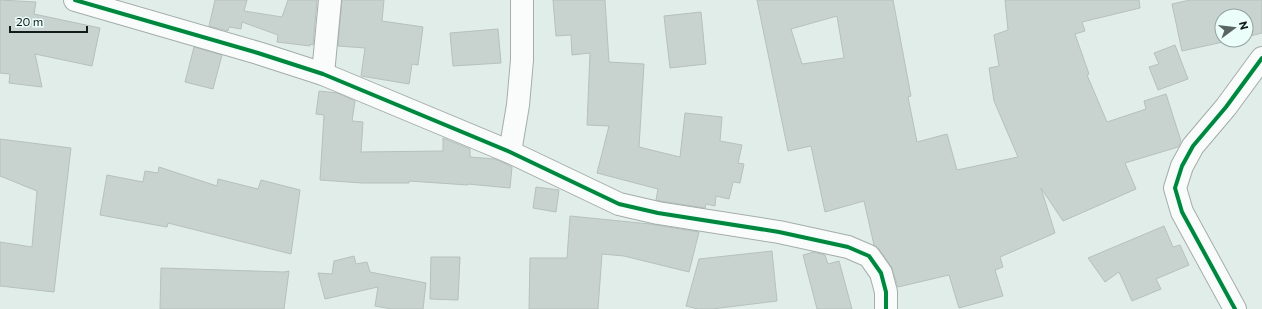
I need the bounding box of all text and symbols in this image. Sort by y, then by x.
scale bar [10,8,87,34]
north arrow [1214,8,1254,48]
text: 20 m [16,14,43,28]
text: N [1237,20,1251,31]

